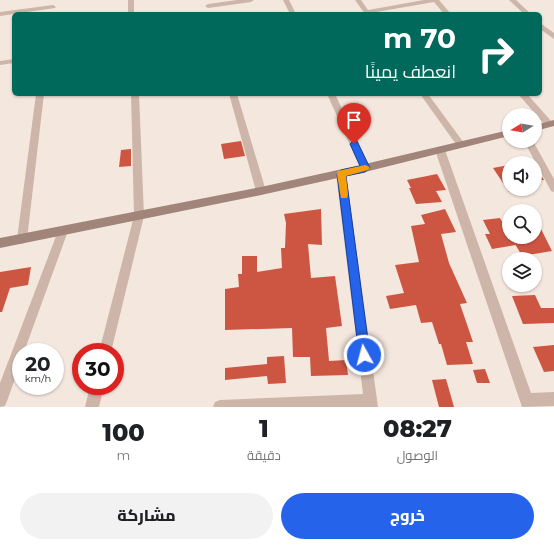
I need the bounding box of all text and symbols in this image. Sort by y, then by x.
text: 70 m [383,21,456,55]
icon: right [470,28,522,80]
text: انعطف يمينًا [365,61,456,83]
pin [337,103,371,144]
north arrow [502,108,542,148]
map controls [502,108,542,292]
icon: arrive [343,109,365,131]
button: sound [502,156,542,196]
button: search [502,204,542,244]
button: layers [502,252,542,292]
position arrow [343,334,385,376]
speed limit sign: 30 [72,343,124,395]
text: 20 [25,352,51,376]
text: km/h [25,372,51,385]
text: 1 [259,414,269,443]
text: 08:27 [383,414,452,443]
text: 100 [102,418,145,447]
text: m [117,447,130,463]
text: دقيقة [247,447,281,463]
text: الوصول [397,447,438,463]
button: مشاركة [20,493,273,539]
button: خروج [281,493,534,539]

